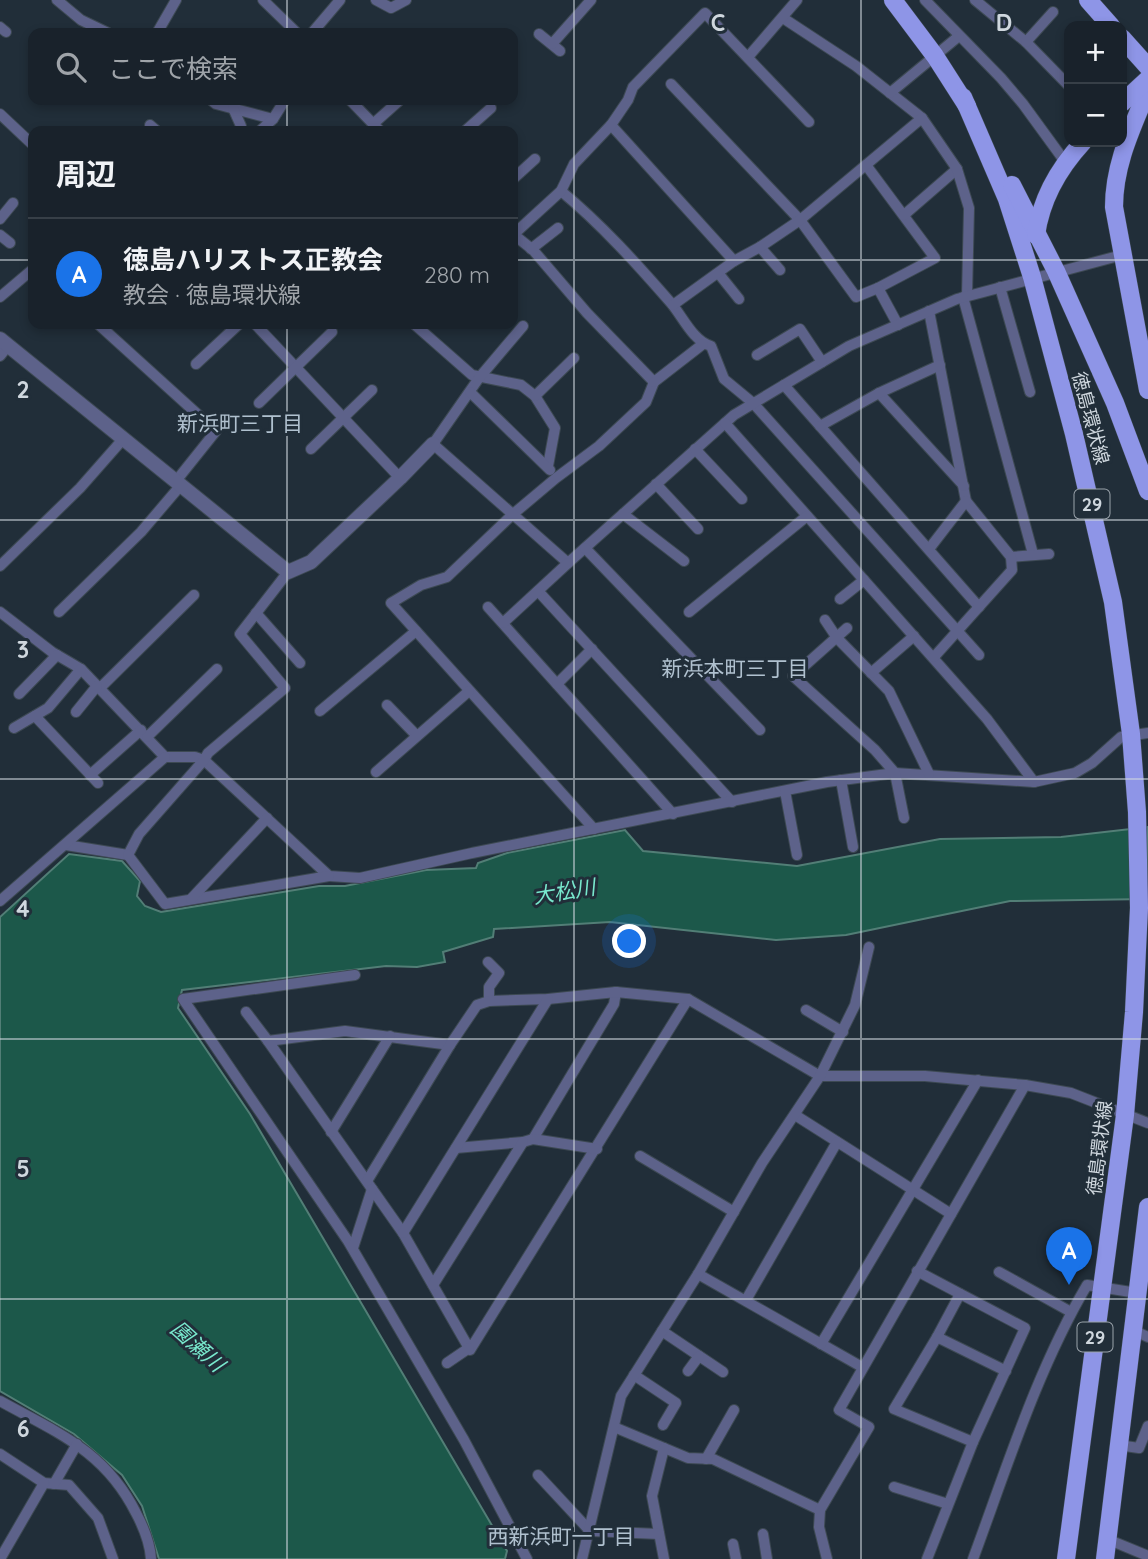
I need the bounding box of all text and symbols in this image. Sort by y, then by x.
text: C [711,8,725,37]
text: D [996,8,1012,37]
map controls [1064,21,1127,147]
button: + [1064,21,1127,84]
search box [28,28,518,105]
icon: search [52,48,90,86]
text: ここで検索 [108,52,238,85]
button: − [1064,84,1127,147]
text: 周辺 [56,155,116,193]
text: 徳島ハリストス正教会 [123,243,383,276]
text: A [72,260,86,289]
text: 280 m [424,260,490,289]
text: 教会 · 徳島環状線 [123,280,301,309]
street label: 徳島環状線 [1067,369,1115,467]
text: 2 [16,375,30,404]
district label: 新浜町三丁目 [177,410,303,436]
road number: 29 [1074,490,1110,518]
text: 3 [17,635,29,664]
district label: 新浜本町三丁目 [662,655,809,681]
water label: 大松川 [531,873,599,909]
text: 4 [16,894,30,923]
your location [612,924,646,958]
street label: 徳島環状線 [1081,1099,1117,1197]
text: 5 [16,1154,30,1183]
pin: A [1046,1227,1092,1285]
water label: 園瀬川 [166,1315,232,1378]
road number: 29 [1078,1322,1112,1352]
text: 6 [17,1414,29,1443]
district label: 西新浜町一丁目 [488,1523,635,1549]

